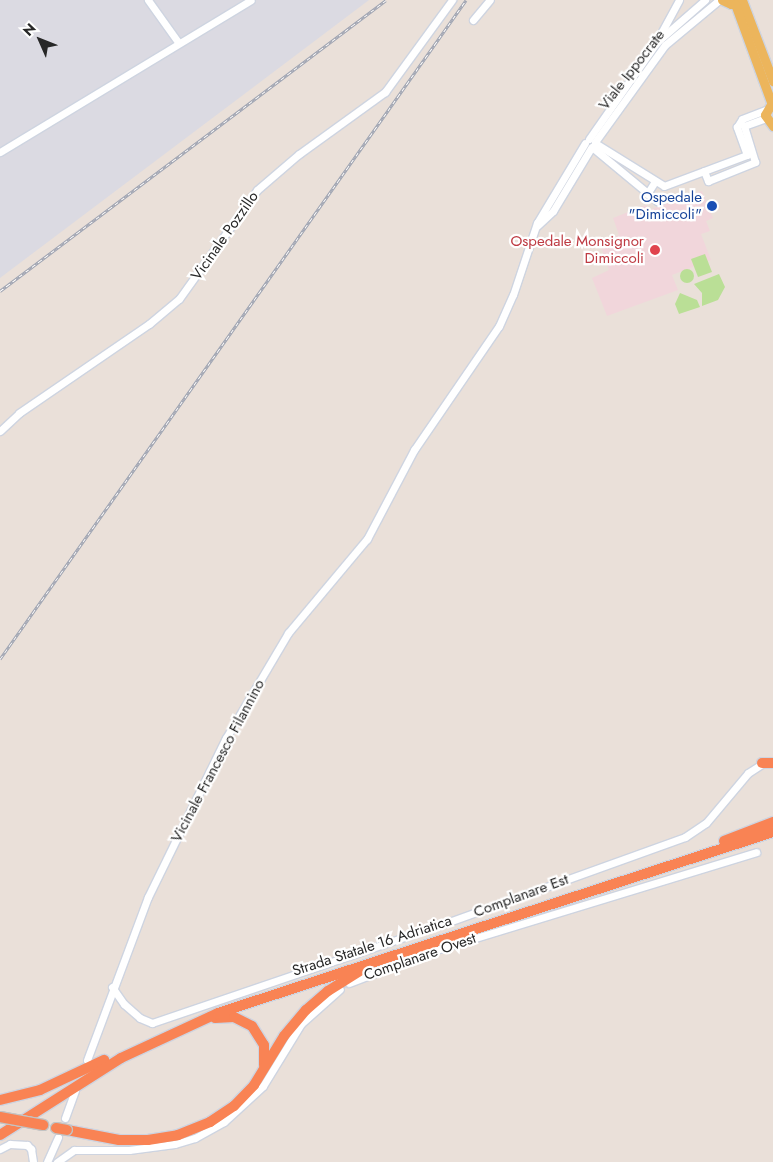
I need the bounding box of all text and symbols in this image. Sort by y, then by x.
north arrow [15,15,65,65]
text: N [18,19,40,41]
street label: Viale Ippocrate [595,26,669,114]
street label: Vicinale Pozzillo [188,188,262,284]
place label: Ospedale "Dimiccoli" [628,188,702,223]
marker: Ospedale "Dimiccoli" [706,200,718,212]
place label: Ospedale Monsignor Dimiccoli [510,232,644,267]
marker: Ospedale Monsignor Dimiccoli [648,243,662,257]
street label: Vicinale Francesco Filannino [167,677,269,845]
street label: Complanare Est [471,871,571,921]
street label: Strada Statale 16 Adriatica [290,912,454,980]
street label: Complanare Ovest [362,929,478,985]

